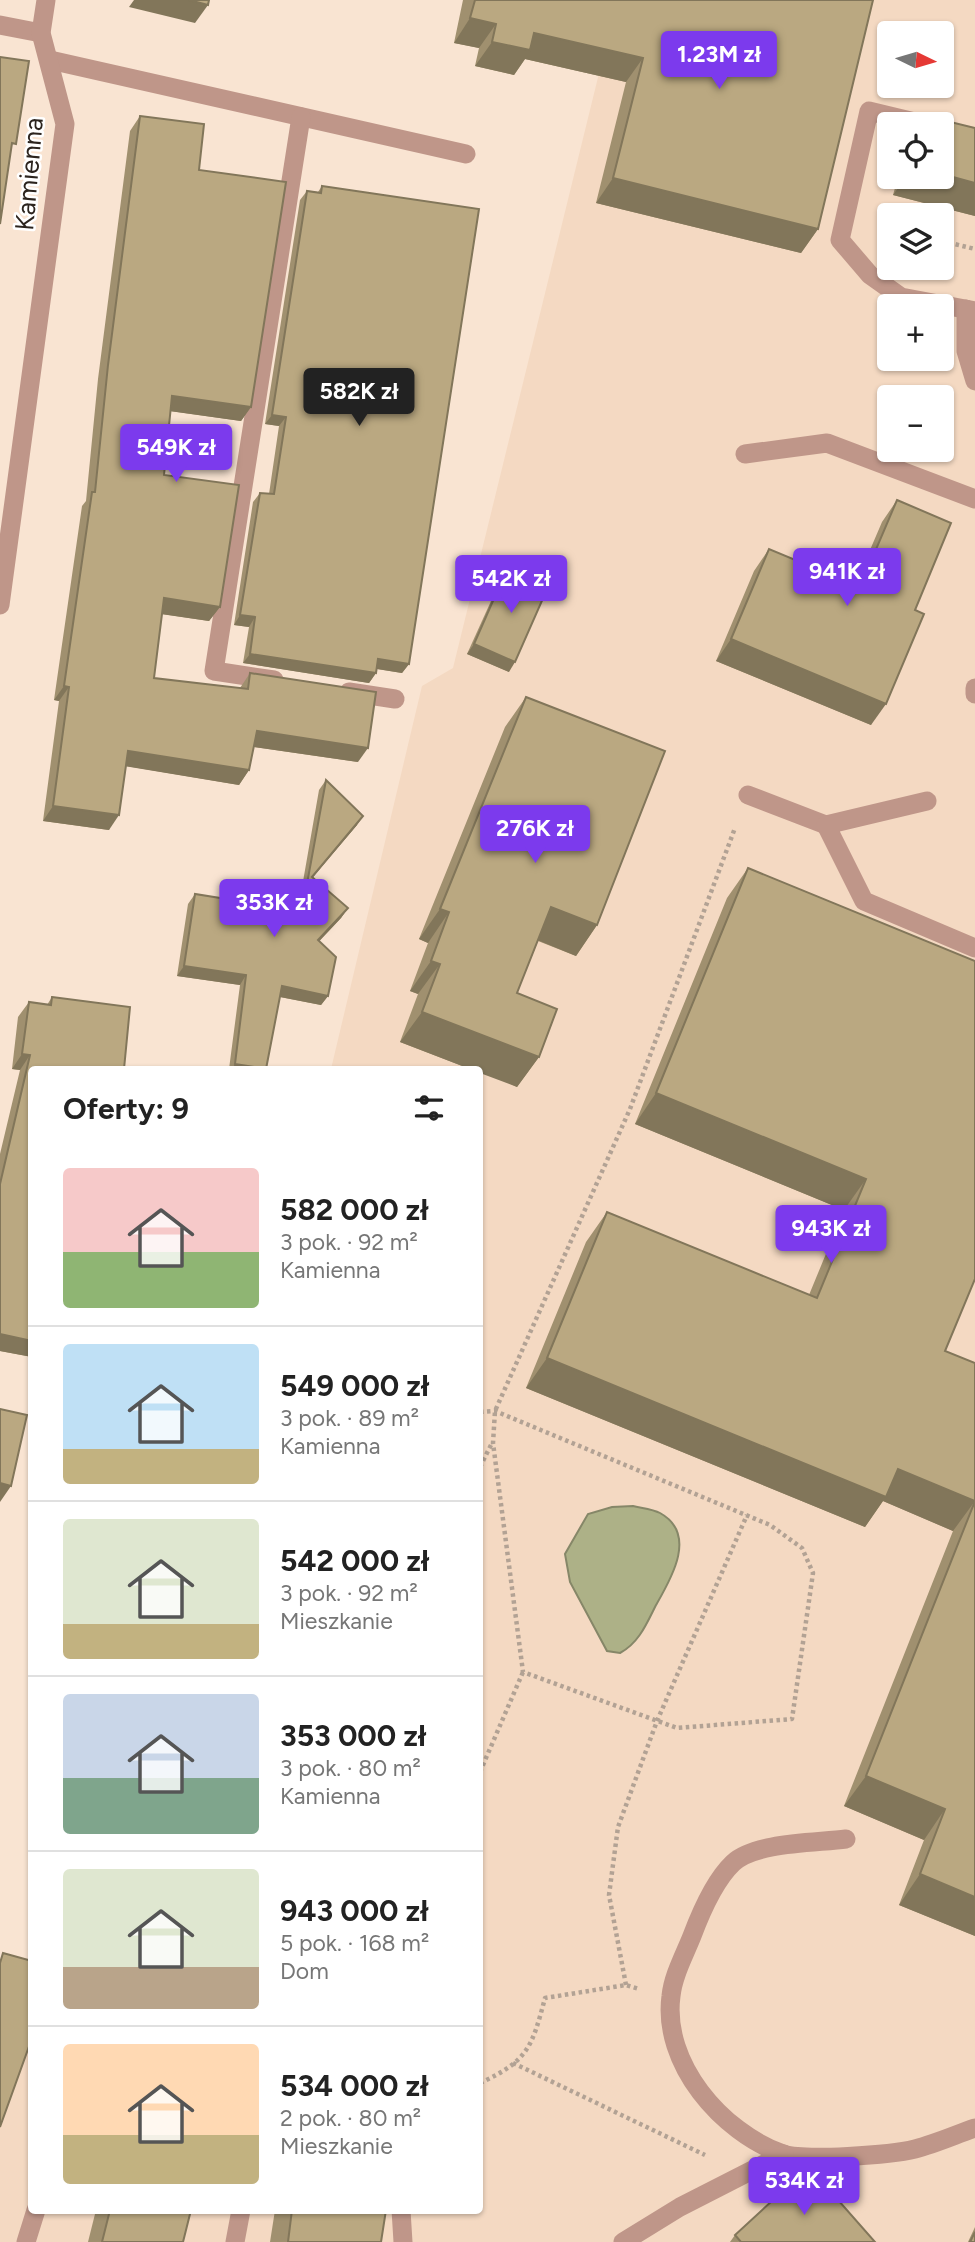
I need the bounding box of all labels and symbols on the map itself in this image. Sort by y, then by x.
north arrow [877,21,954,98]
pin: 1.23M zł [647,32,791,91]
street label: Kamienna [8,116,50,232]
pin: 582K zł [294,368,424,428]
pin: 549K zł [111,424,241,484]
pin: 941K zł [782,548,912,608]
pin: 542K zł [446,556,576,615]
pin: 276K zł [470,806,600,865]
pin: 353K zł [209,880,339,939]
pin: 943K zł [766,1206,896,1265]
pin: 534K zł [739,2158,869,2217]

